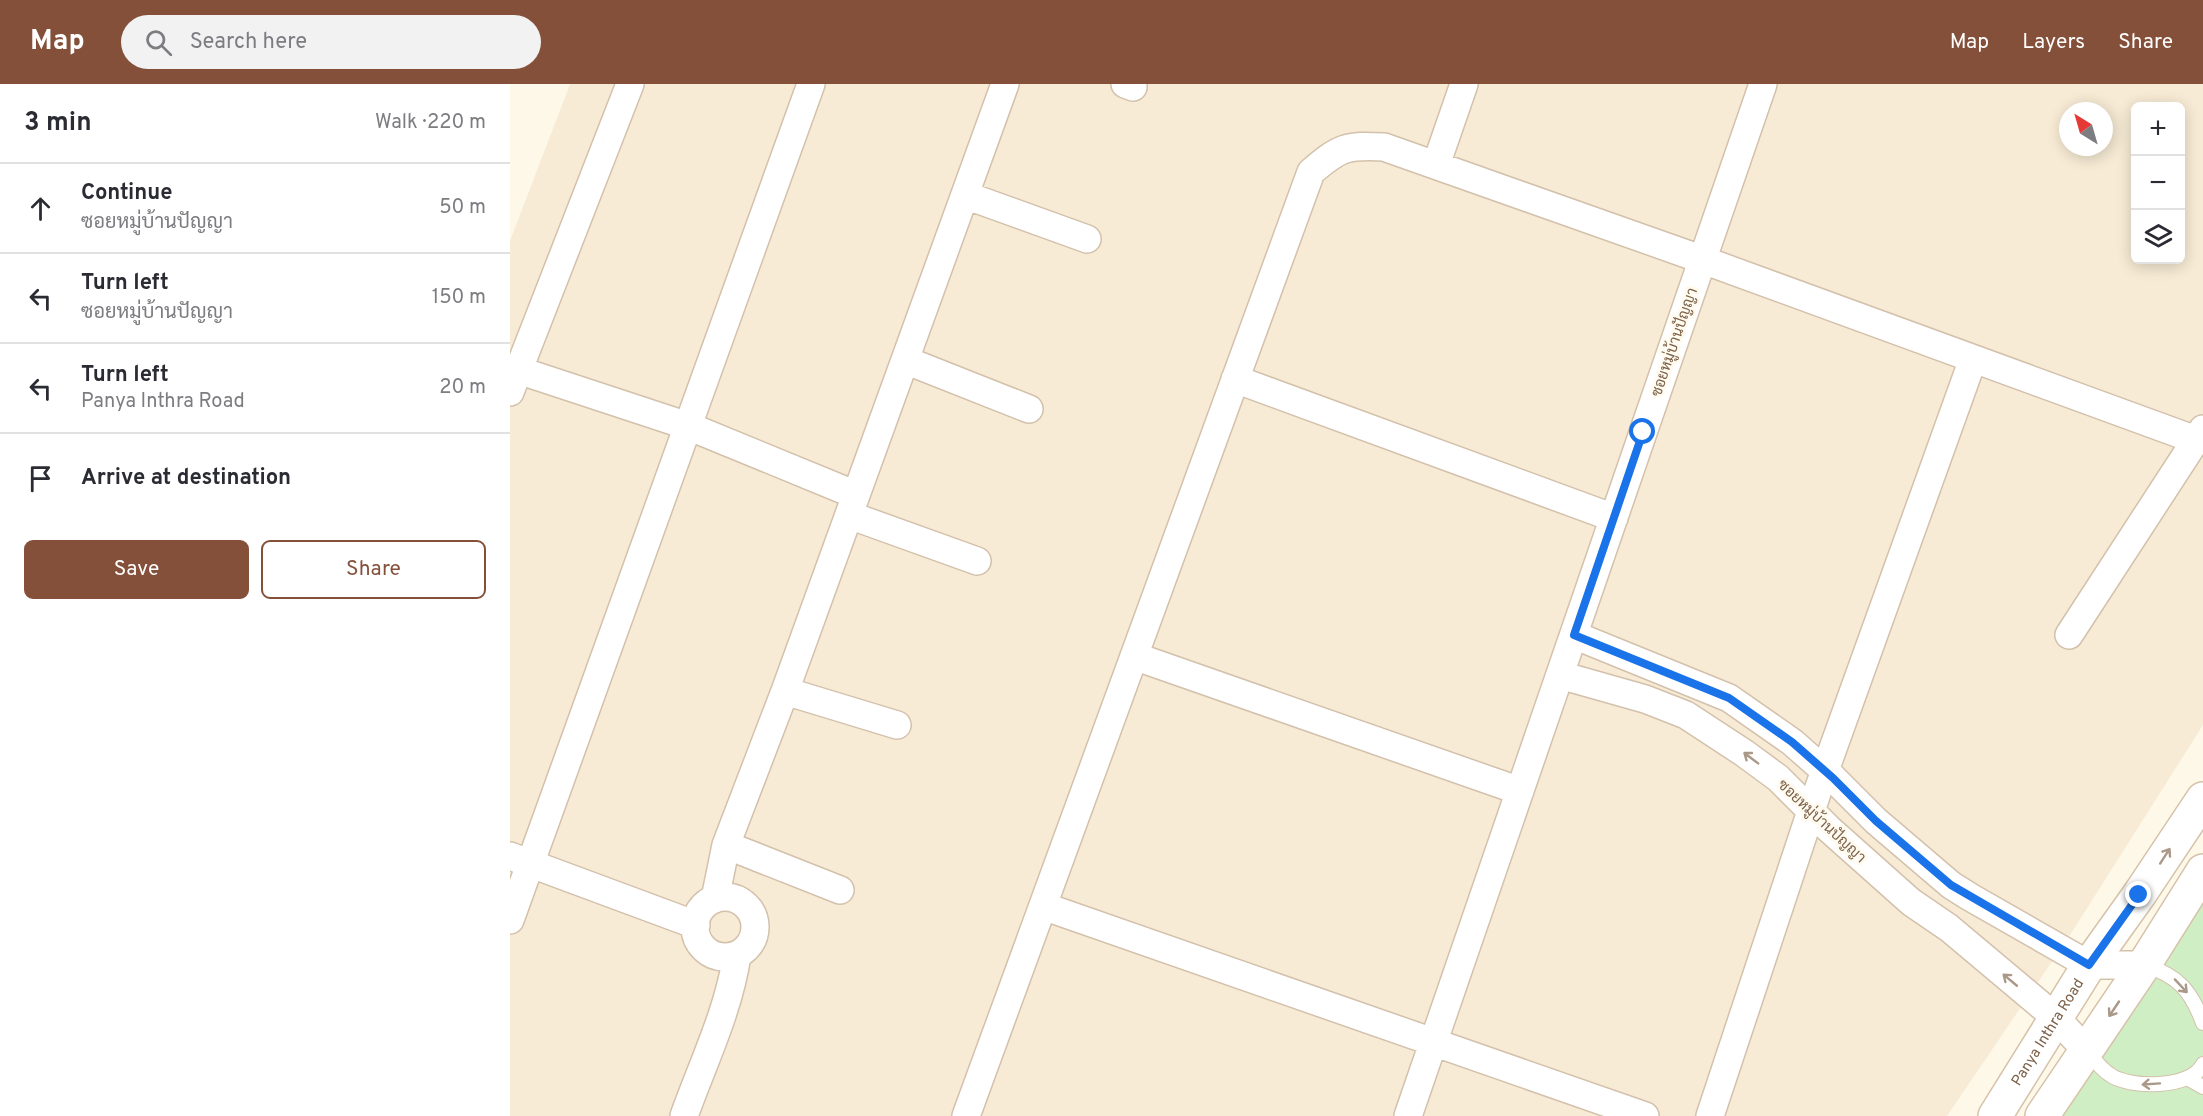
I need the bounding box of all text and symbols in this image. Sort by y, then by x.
search box [121,15,541,69]
text: Map [30,24,85,60]
icon: search [142,26,175,59]
text: Search here [190,29,307,56]
text: Map [1950,29,1989,56]
text: Layers [2022,29,2085,56]
text: Share [2118,29,2173,56]
north arrow [2059,102,2113,156]
map controls [2131,102,2185,264]
button: + [2131,102,2185,156]
text: 3 min [24,107,92,140]
text: Walk · 220 m [375,110,486,136]
button: − [2131,156,2185,210]
text: Continue [81,180,172,207]
icon: ahead [24,192,57,225]
text: 50 m [439,195,486,221]
text: ซอยหมู่บ้านปัญญา [81,210,233,236]
button: layers [2131,210,2185,264]
text: Turn left [81,270,169,297]
icon: left [24,282,57,315]
text: 150 m [432,285,486,311]
street label: ซอยหมู่บ้านปัญญา [1646,285,1703,399]
text: ซอยหมู่บ้านปัญญา [81,300,233,326]
text: Turn left [81,362,169,389]
icon: left [24,372,57,405]
text: 20 m [439,375,486,401]
text: Panya Inthra Road [81,389,245,415]
route start [1629,418,1655,444]
icon: arrive [24,462,57,495]
text: Arrive at destination [81,465,291,492]
button: Save [24,540,249,599]
button: Share [261,540,486,599]
one-way arrow [1743,752,1759,764]
street label: ซอยหมู่บ้านปัญญา [1773,775,1870,868]
one-way arrow [2159,849,2171,865]
route end [2125,881,2151,907]
one-way arrow [2003,973,2019,986]
street label: Panya Inthra Road [2008,976,2089,1090]
one-way arrow [2173,979,2188,994]
one-way arrow [2108,1000,2120,1016]
one-way arrow [2142,1079,2162,1090]

